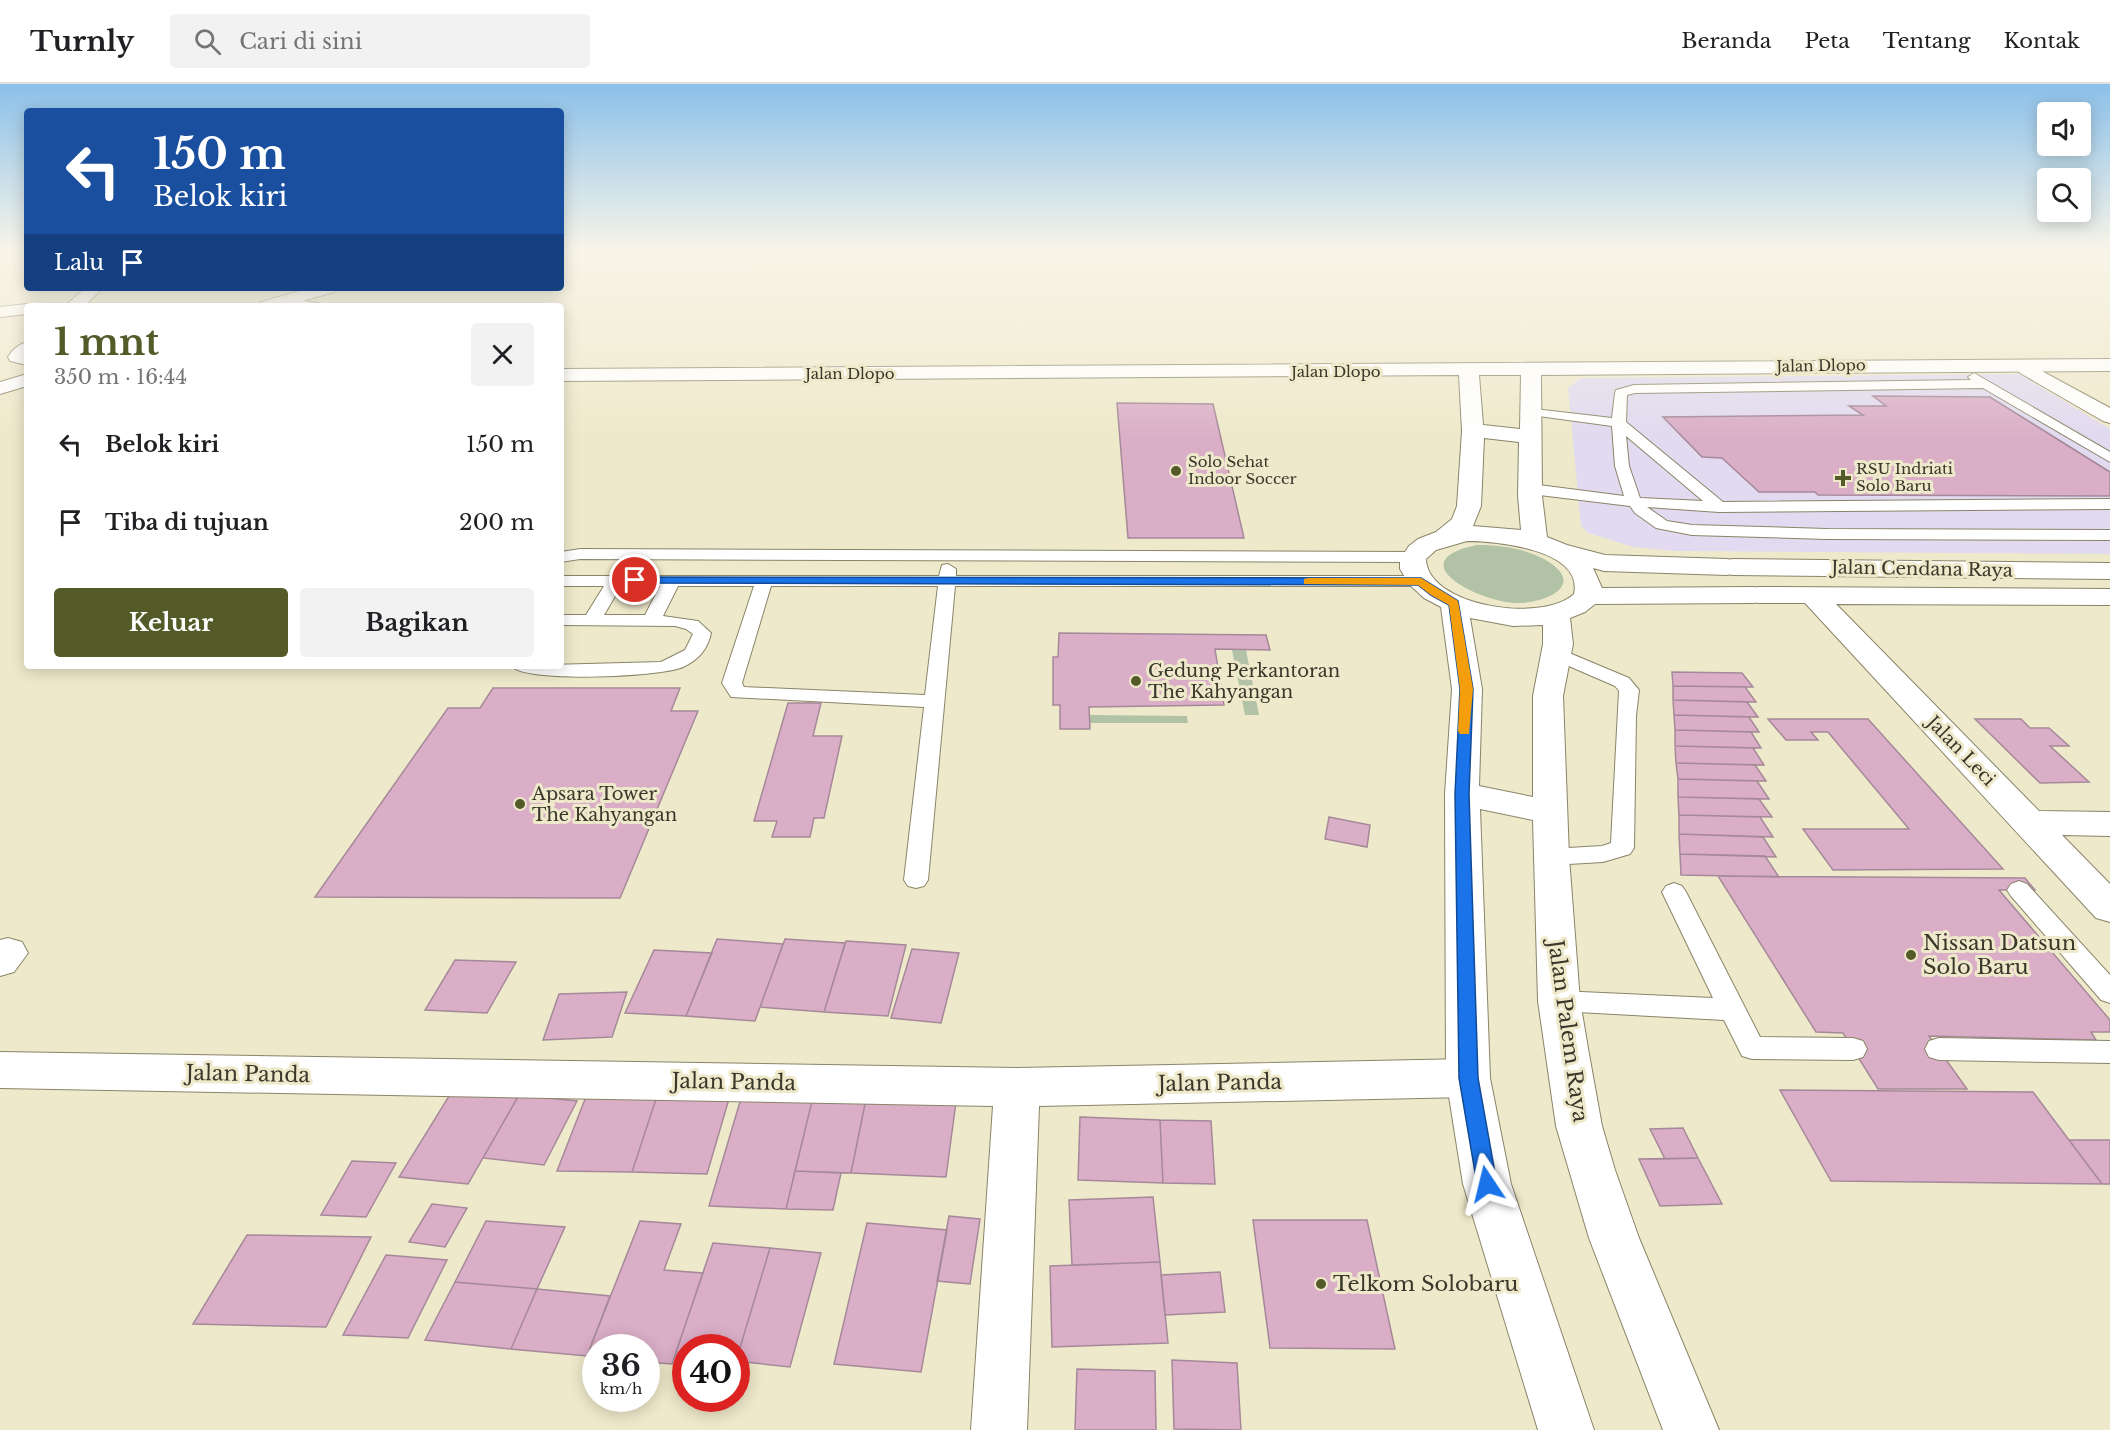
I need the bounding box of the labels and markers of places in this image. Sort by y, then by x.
place label: Solo Sehat Indoor Soccer [1188,452,1298,488]
place label: RSU Indriati Solo Baru [1856,459,1953,495]
marker: Solo Sehat Indoor Soccer [1169,464,1183,478]
marker: RSU Indriati Solo Baru [1834,469,1852,487]
pin [609,554,660,605]
place label: Gedung Perkantoran The Kahyangan [1148,660,1340,703]
marker: Gedung Perkantoran The Kahyangan [1129,674,1143,688]
place label: Apsara Tower The Kahyangan [531,783,677,826]
marker: Apsara Tower The Kahyangan [513,797,527,811]
place label: Nissan Datsun Solo Baru [1923,930,2076,980]
marker: Nissan Datsun Solo Baru [1904,948,1918,962]
place label: Telkom Solobaru [1333,1271,1518,1297]
marker: Telkom Solobaru [1314,1277,1328,1291]

